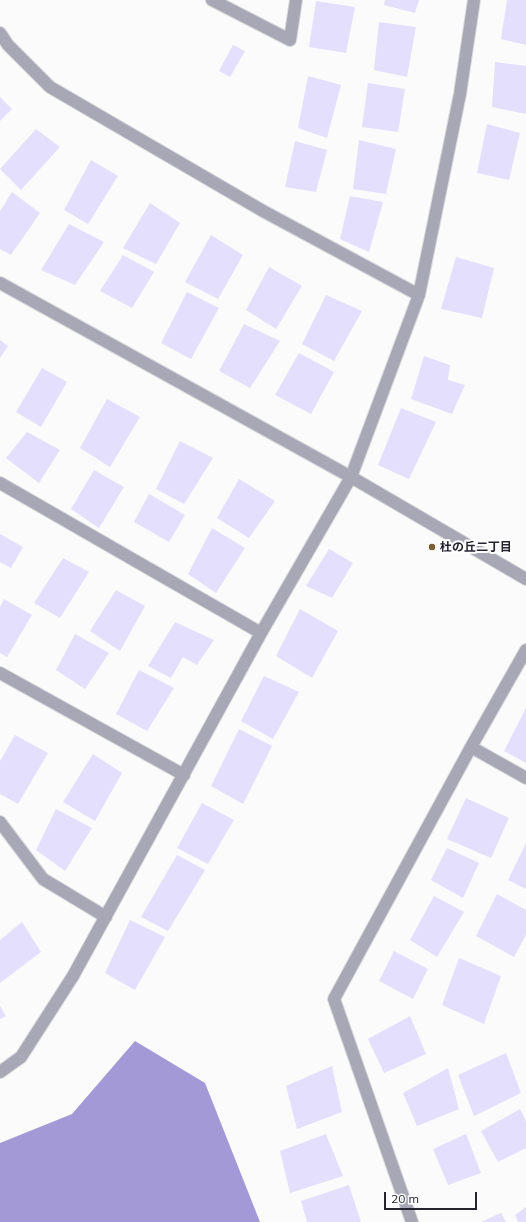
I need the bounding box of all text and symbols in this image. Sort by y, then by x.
place label: 杜の丘二丁目 [440,540,512,554]
marker: 杜の丘二丁目 [427,542,437,552]
scale bar [386,1184,479,1210]
text: 20 m [391,1191,419,1206]

